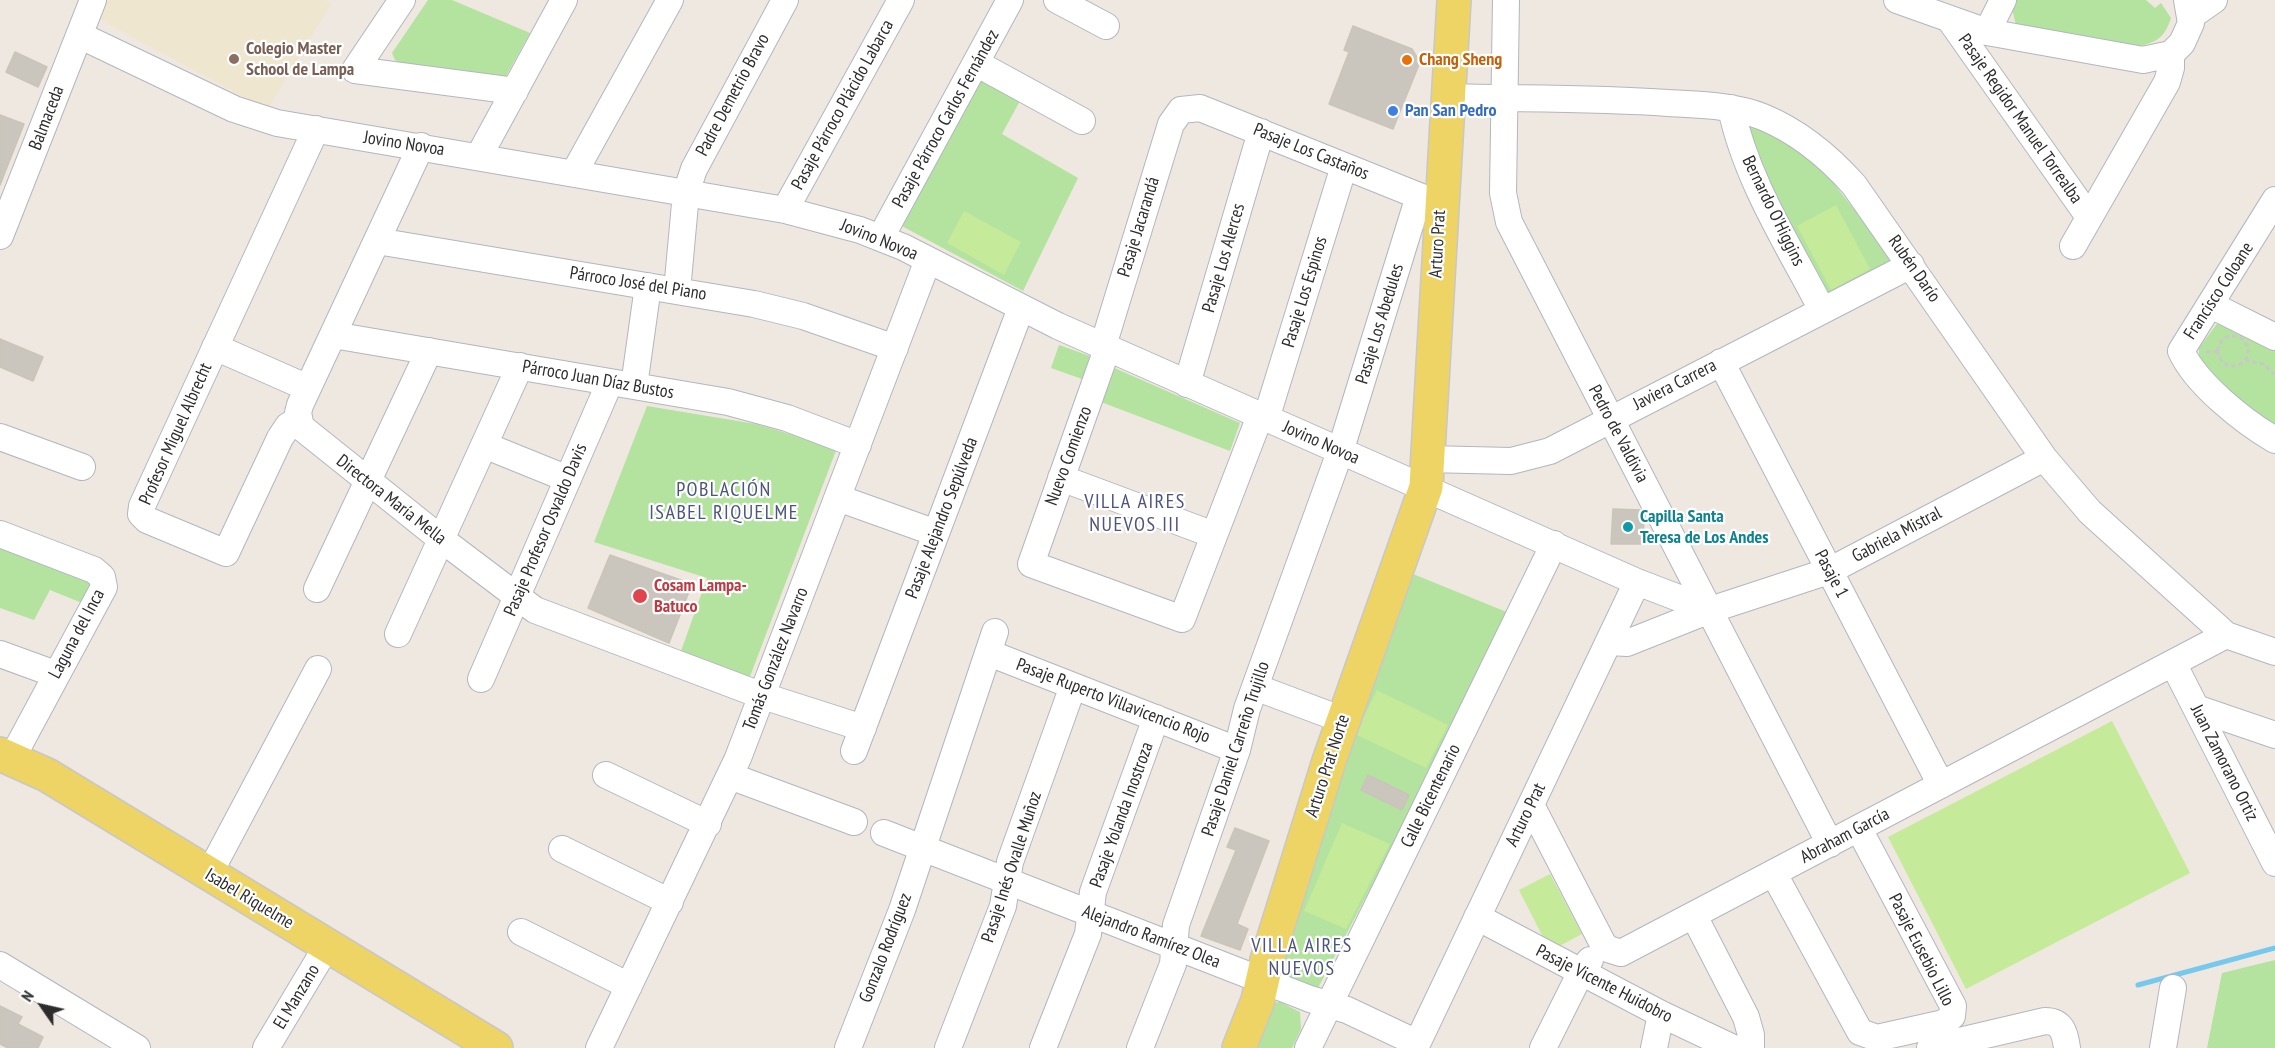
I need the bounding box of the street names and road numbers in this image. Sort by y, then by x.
street label: Pasaje Párroco Plácido Labarca [787,16,899,194]
street label: Pasaje Párroco Carlos Fernández [888,26,1004,212]
street label: Padre Demetrio Bravo [692,30,774,160]
street label: Pasaje Regidor Manuel Torrealba [1953,30,2087,208]
street label: Balmaceda [25,83,69,153]
street label: Pasaje Los Castaños [1250,119,1372,185]
street label: Jovino Novoa [362,127,446,161]
street label: Bernardo O'Higgins [1737,152,1809,270]
street label: Pasaje Jacarandá [1114,174,1164,280]
street label: Pasaje Los Alerces [1198,201,1250,315]
street label: Arturo Prat [1425,210,1451,278]
street label: Jovino Novoa [837,215,921,265]
street label: Rubén Darío [1883,231,1945,307]
street label: Pasaje Los Espinos [1278,234,1332,350]
street label: Francisco Coloane [2180,238,2258,344]
street label: Pasaje Los Abedules [1351,261,1409,387]
street label: Párroco José del Piano [568,263,708,305]
street label: Javiera Carrera [1630,355,1720,415]
street label: Párroco Juan Díaz Bustos [520,356,676,404]
street label: Profesor Miguel Albrecht [135,360,217,508]
street label: Pedro de Valdivia [1583,382,1653,486]
street label: Nuevo Comienzo [1041,404,1097,508]
street label: Jovino Novoa [1279,417,1363,469]
street label: Pasaje Alejandro Sepúlveda [901,434,983,602]
street label: Pasaje Profesor Osvaldo Davis [500,441,592,619]
street label: Directora María Mella [332,450,450,550]
street label: Gabriela Mistral [1849,502,1945,568]
street label: Pasaje 1 [1809,546,1853,602]
street label: Tomás González Navarro [739,584,813,734]
street label: Laguna del Inca [44,586,110,682]
street label: Pasaje Ruperto Villavicencio Rojo [1013,654,1213,748]
street label: Pasaje Daniel Carreño Trujillo [1198,659,1274,839]
street label: Juan Zamorano Ortiz [2185,701,2263,825]
street label: Arturo Prat Norte [1301,712,1355,820]
street label: Pasaje Yolanda Inostroza [1086,739,1158,891]
street label: Calle Bicentenario [1397,741,1465,851]
street label: Arturo Prat [1501,780,1551,850]
street label: Pasaje Inés Ovalle Muñoz [977,789,1047,945]
street label: Abraham García [1797,804,1893,868]
street label: Isabel Riquelme [201,864,297,934]
street label: Gonzalo Rodríguez [855,890,917,1006]
street label: Pasaje Eusebio Lillo [1883,890,1959,1010]
street label: Alejandro Ramírez Olea [1079,901,1223,973]
street label: Pasaje Vicente Huidobro [1532,940,1676,1028]
street label: El Manzano [269,961,325,1033]

